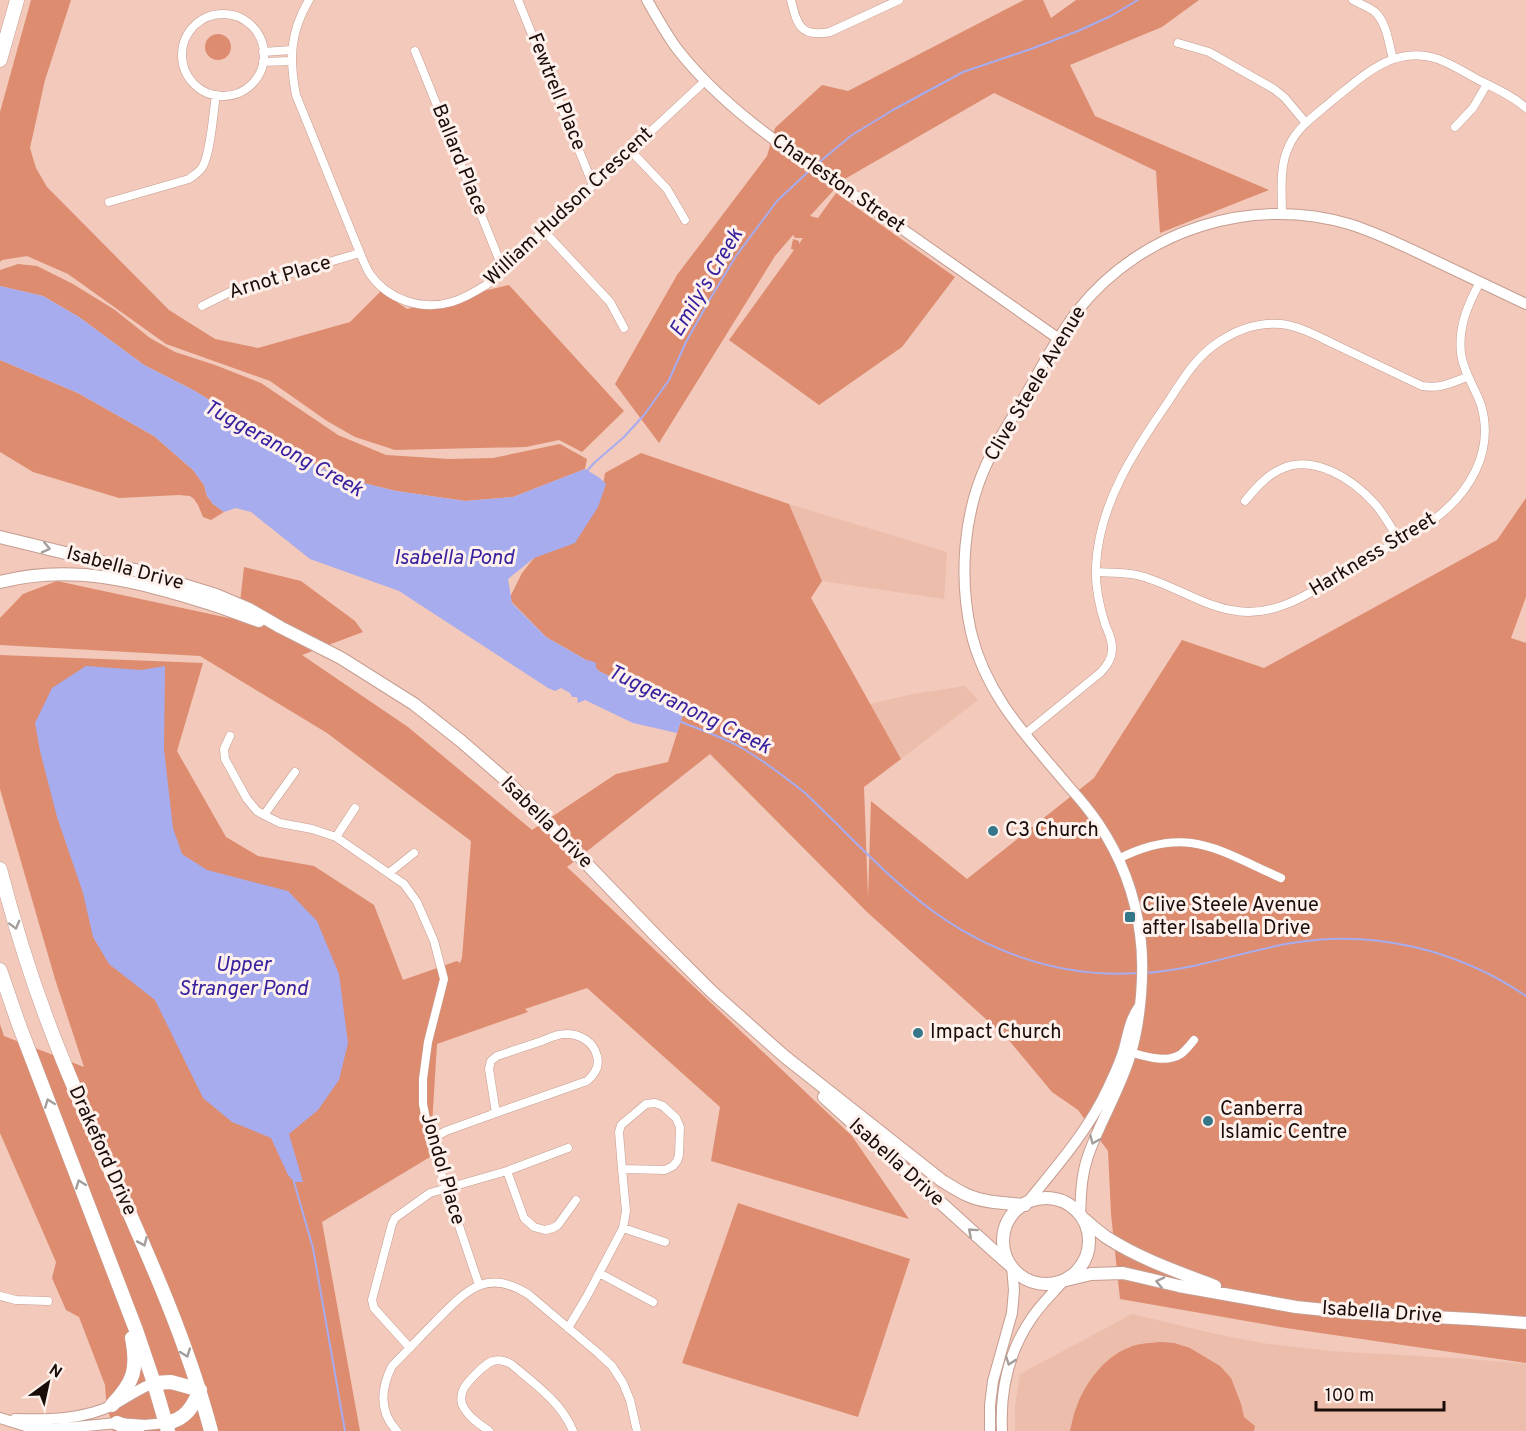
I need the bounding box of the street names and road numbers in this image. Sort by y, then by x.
street label: Fewtrell Place [521,30,591,154]
street label: Ballard Place [425,100,493,220]
street label: William Hudson Crescent [479,122,659,292]
street label: Charleston Street [766,128,910,240]
street label: Arnot Place [226,250,334,306]
street label: Clive Steele Avenue [979,302,1093,466]
street label: Harkness Street [1305,507,1441,603]
street label: Isabella Drive [63,541,187,597]
street label: Isabella Drive [494,771,598,875]
street label: Drakeford Drive [62,1082,142,1220]
street label: Jondol Place [414,1110,470,1228]
street label: Isabella Drive [843,1113,949,1213]
street label: Isabella Drive [1321,1296,1443,1330]

